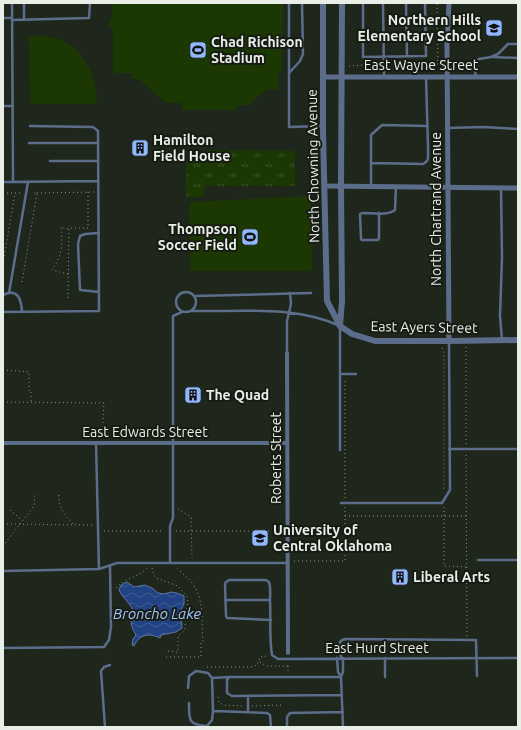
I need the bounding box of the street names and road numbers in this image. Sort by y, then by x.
street label: East Wayne Street [364,57,479,73]
street label: North Chowning Avenue [304,89,322,243]
street label: North Chartrand Avenue [428,132,444,286]
street label: East Ayers Street [370,318,478,336]
street label: Roberts Street [268,412,284,504]
street label: East Edwards Street [82,424,208,440]
street label: East Hurd Street [325,640,429,656]

